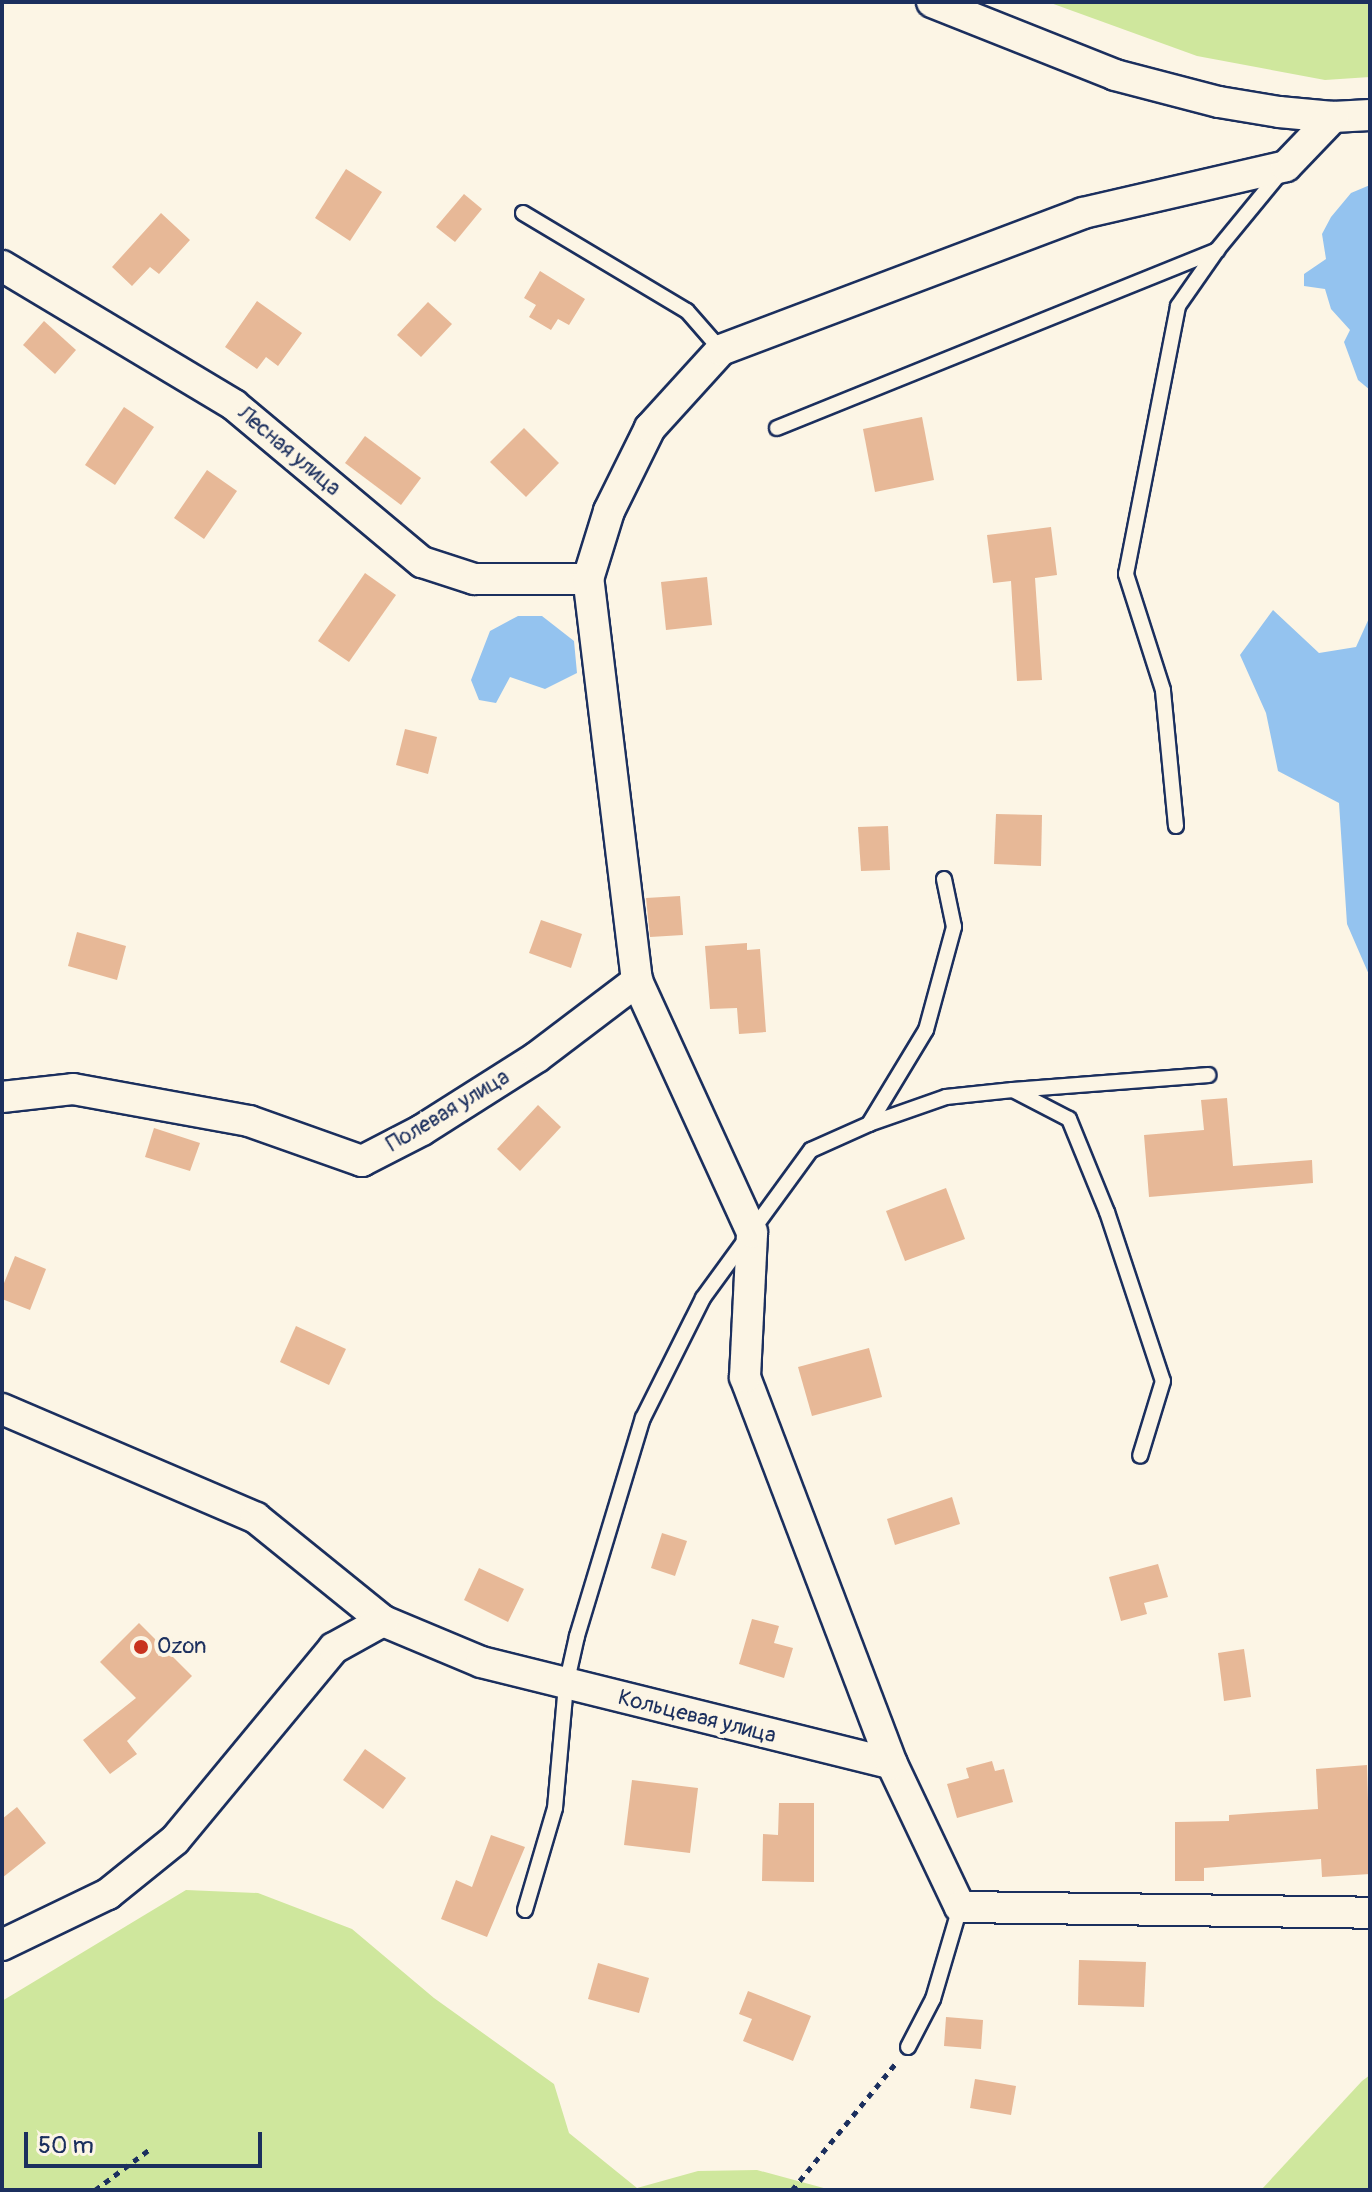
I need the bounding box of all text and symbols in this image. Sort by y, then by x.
street label: Лесная улица [232,400,346,502]
street label: Полевая улица [382,1064,514,1158]
place label: Ozon [157,1634,206,1660]
marker: Ozon [132,1638,150,1656]
street label: Кольцевая улица [615,1685,779,1749]
scale bar [28,2116,266,2166]
text: 50 m [38,2131,94,2160]

